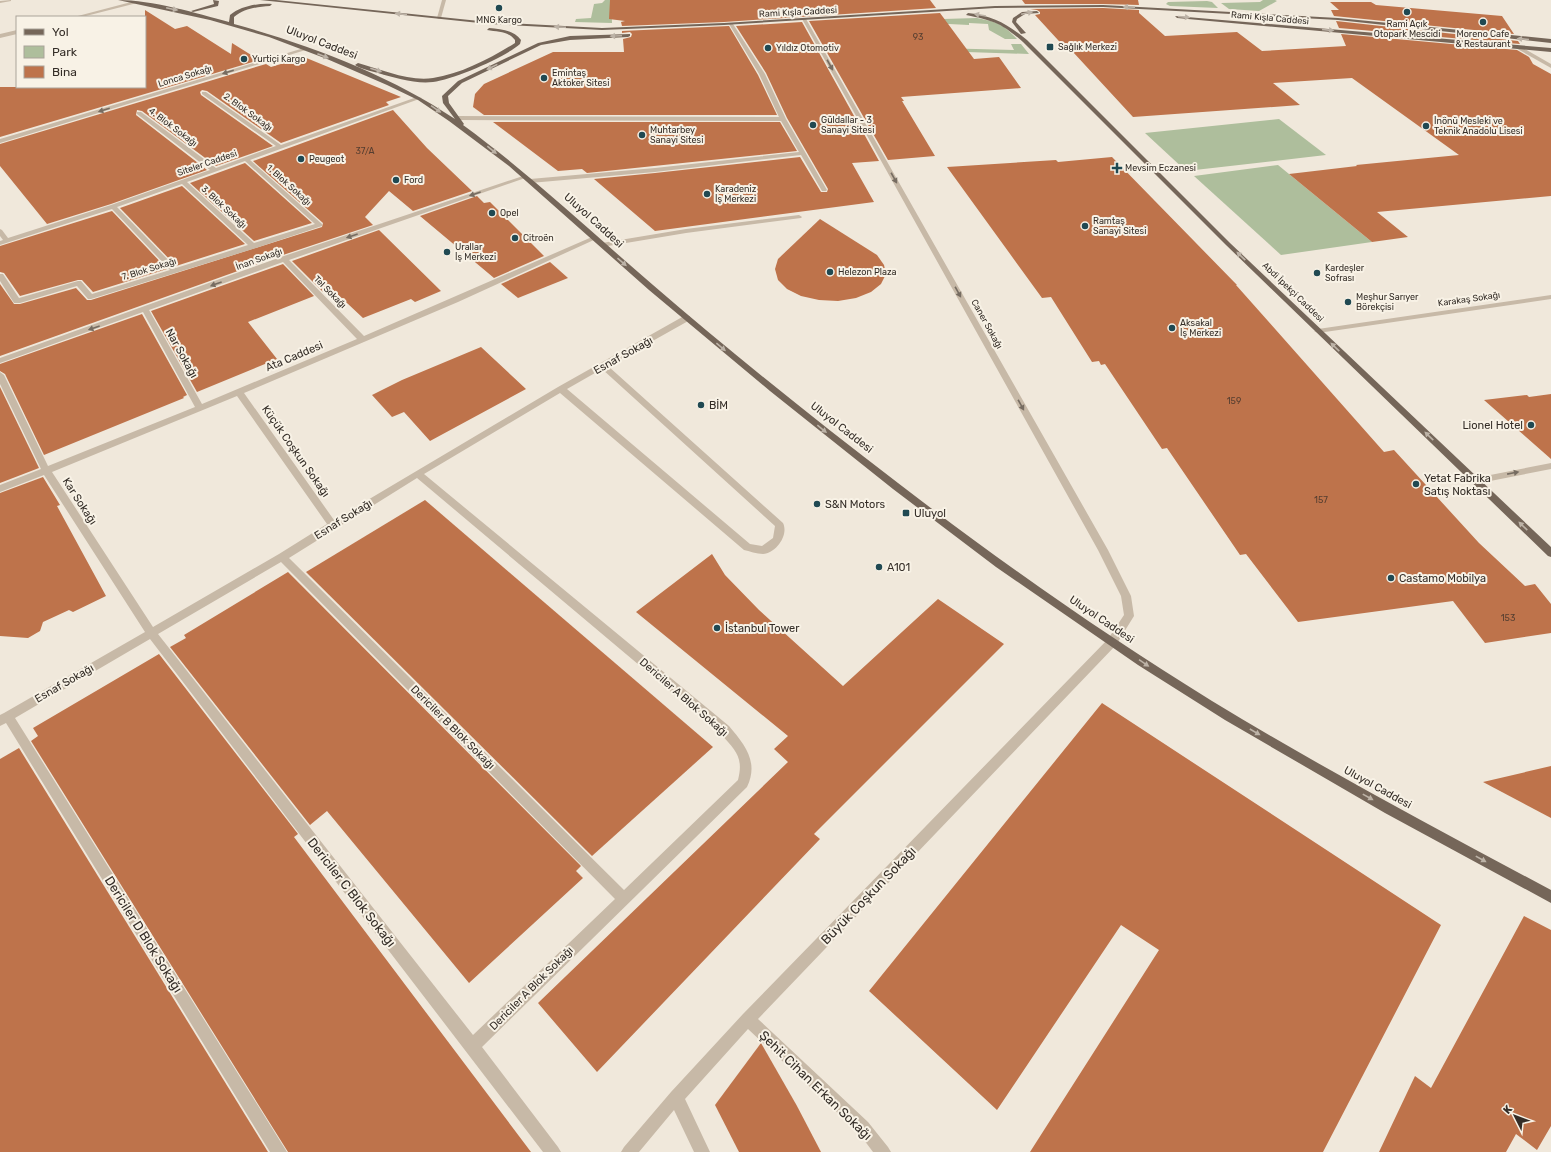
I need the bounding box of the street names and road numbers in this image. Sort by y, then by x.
street label: Rami Kışla Caddesi [759,5,837,19]
street label: Rami Kışla Caddesi [1231,10,1309,26]
street label: Uluyol Caddesi [284,23,359,62]
street label: Lonca Sokağı [157,63,213,89]
street label: 2. Blok Sokağı [222,91,274,133]
street label: 4. Blok Sokağı [147,106,199,148]
street label: Siteler Caddesi [176,148,238,178]
street label: 1. Blok Sokağı [265,162,313,208]
street label: 3. Blok Sokağı [199,184,249,230]
street label: Uluyol Caddesi [561,190,626,250]
street label: İnan Sokağı [235,246,283,272]
street label: 7. Blok Sokağı [121,256,177,282]
street label: Abdi İpekçi Caddesi [1260,260,1326,324]
street label: Tel Sokağı [312,274,348,310]
street label: Karakaş Sokağı [1437,290,1501,308]
street label: Caner Sokağı [969,298,1005,350]
street label: Nar Sokağı [163,326,200,380]
street label: Esnaf Sokağı [591,334,655,377]
street label: Ata Caddesi [264,339,325,374]
street label: Uluyol Caddesi [808,399,875,456]
street label: Küçük Coşkun Sokağı [259,403,332,500]
street label: Kar Sokağı [60,475,100,527]
street label: Esnaf Sokağı [312,497,375,542]
street label: Uluyol Caddesi [1067,593,1137,646]
street label: Dericiler A Blok Sokağı [637,655,731,739]
street label: Esnaf Sokağı [33,661,96,705]
street label: Dericiler B Blok Sokağı [408,683,497,772]
street label: Uluyol Caddesi [1342,763,1414,811]
street label: Dericiler C Blok Sokağı [304,835,399,950]
street label: Büyük Coşkun Sokağı [818,843,920,948]
street label: Dericiler D Blok Sokağı [101,873,186,996]
street label: Dericiler A Blok Sokağı [487,944,576,1033]
street label: Şehit Cihan Erkan Sokağı [756,1028,875,1144]

